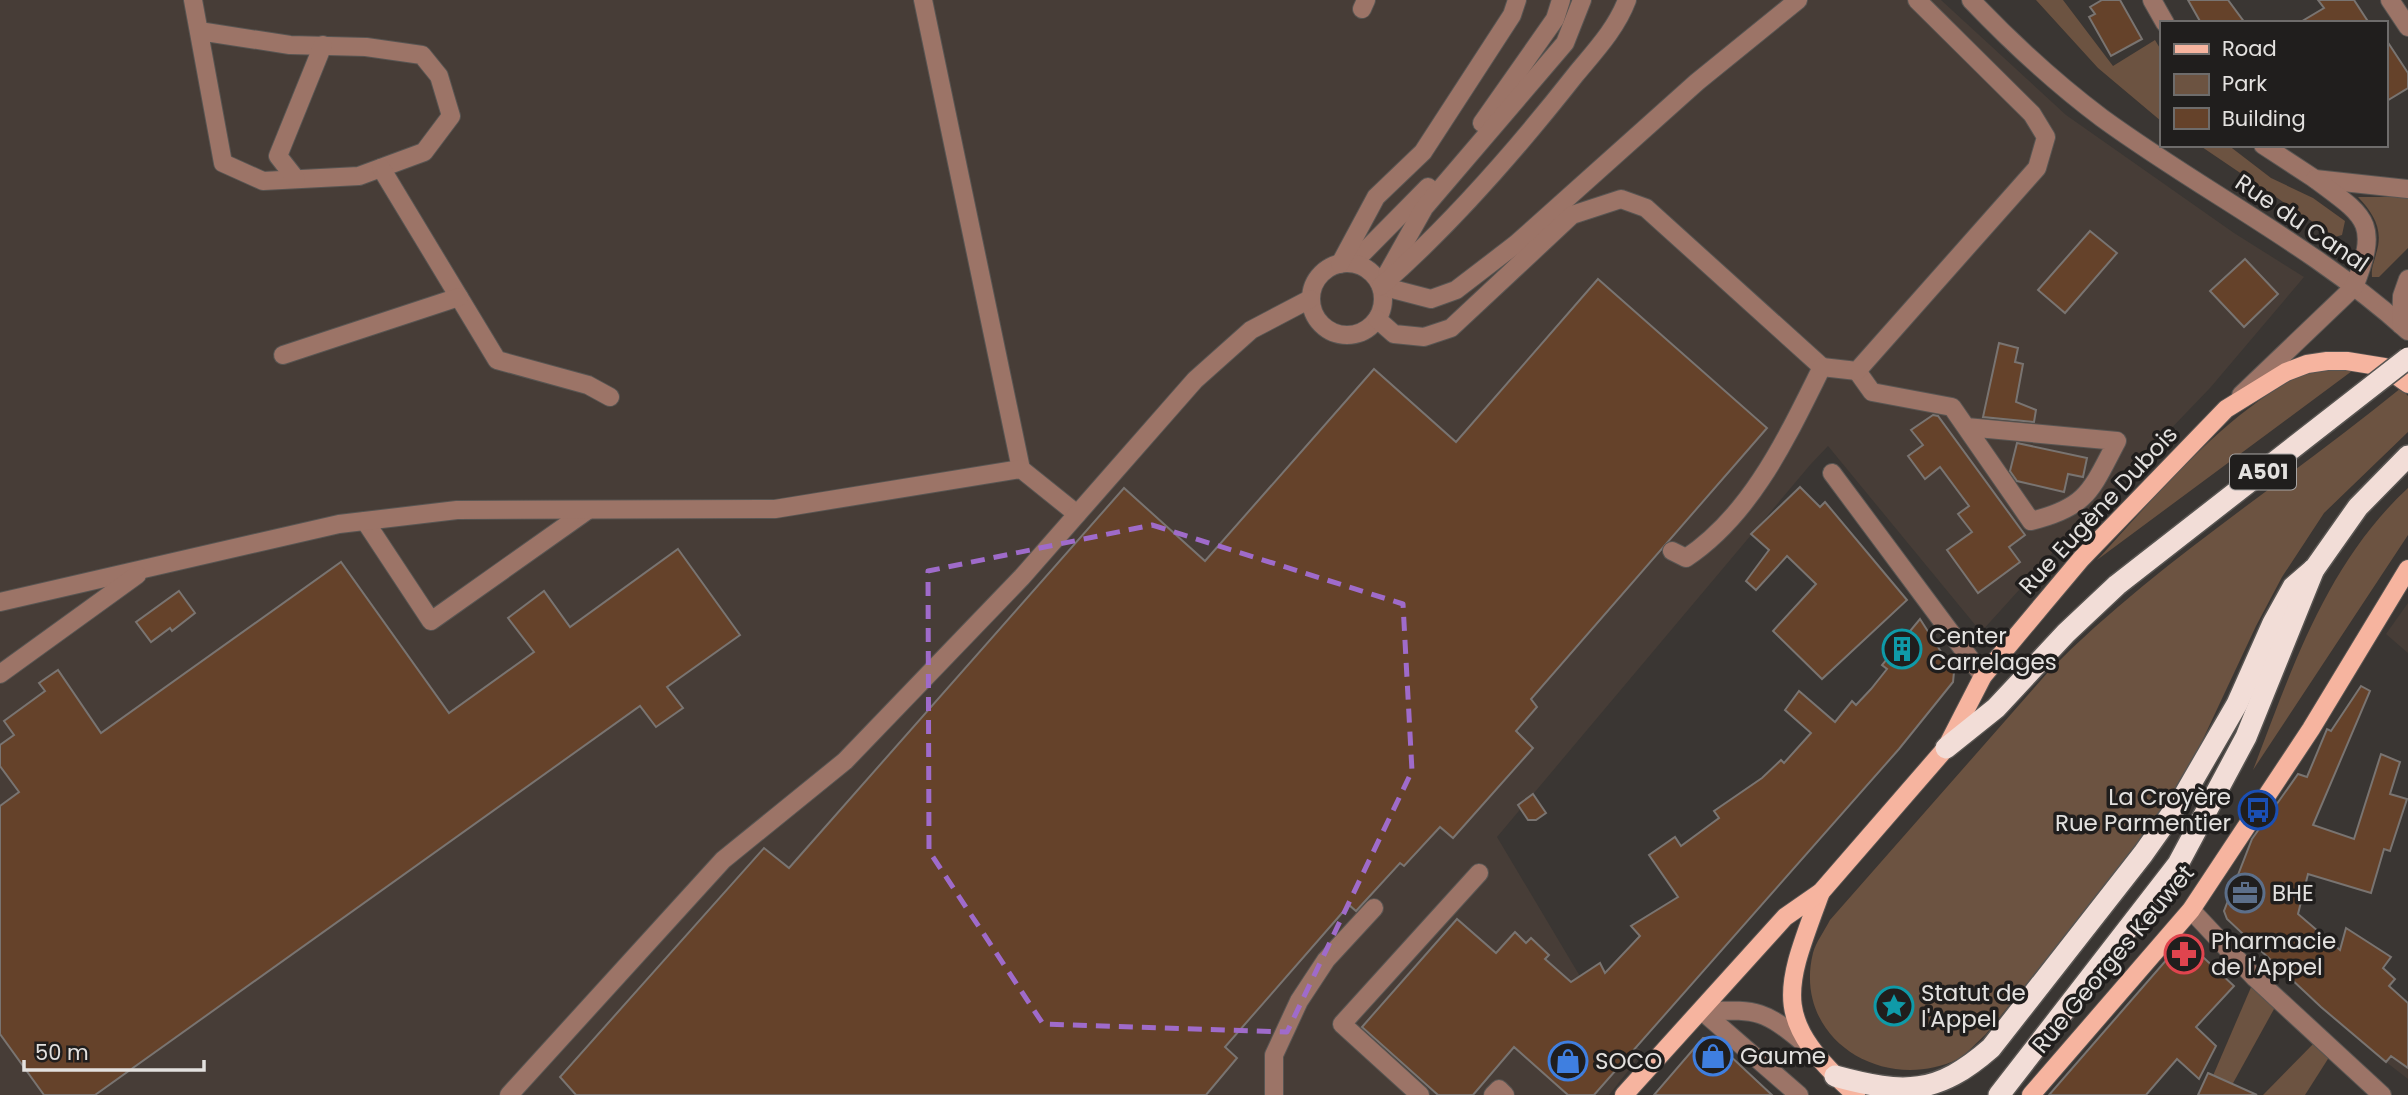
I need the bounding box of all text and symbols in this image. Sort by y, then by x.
legend [2160,21,2387,147]
text: Road [2222,34,2277,63]
text: Park [2222,69,2267,98]
text: Building [2222,104,2306,133]
street label: Rue du Canal [2229,166,2375,280]
street label: Rue Eugène Dubois [2011,419,2185,601]
road number: A501 [2230,454,2296,490]
place label: Center Carrelages [1929,620,2057,678]
building icon: Center Carrelages [1881,628,1923,670]
place label: La Croyère Rue Parmentier [2055,781,2231,839]
bus stop icon: La Croyère Rue Parmentier [2237,789,2279,831]
street label: Rue Georges Keuwet [2025,858,2201,1060]
office icon: BHE [2224,872,2266,914]
place label: BHE [2272,877,2314,909]
place label: Pharmacie de l'Appel [2211,925,2336,983]
pharmacy icon: Pharmacie de l'Appel [2163,933,2205,975]
place label: Statut de l'Appel [1921,977,2026,1035]
place icon: Statut de l'Appel [1873,985,1915,1027]
scale bar [24,1028,205,1072]
shop icon: Gaume [1692,1035,1734,1077]
text: 50 m [35,1038,89,1067]
shop icon: SOCO [1547,1040,1589,1082]
place label: Gaume [1740,1040,1826,1072]
place label: SOCO [1595,1045,1662,1077]

